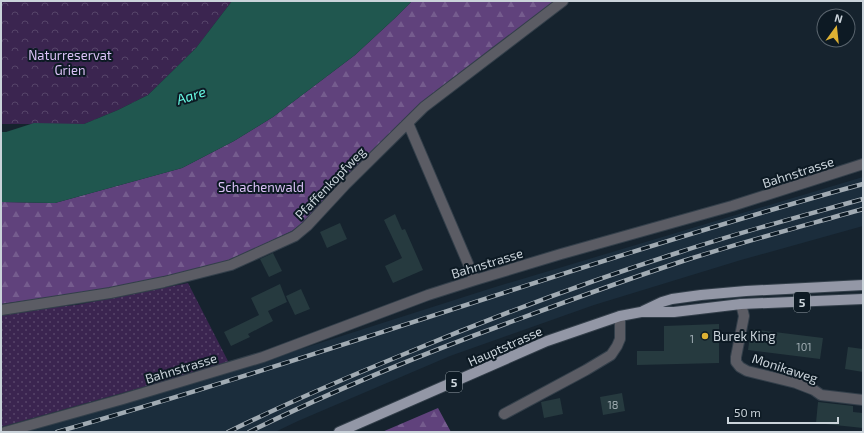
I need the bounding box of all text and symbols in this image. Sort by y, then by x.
north arrow [816,8,856,48]
text: N [833,11,844,25]
park label: Naturreservat Grien [28,47,112,78]
water label: Aare [173,82,208,108]
street label: Pfaffenkopfweg [291,143,369,223]
street label: Bahnstrasse [760,153,836,191]
park label: Schachenwald [218,179,304,195]
street label: Bahnstrasse [449,244,525,282]
road number: 5 [794,292,810,312]
street label: Hauptstrasse [465,322,545,370]
place label: Burek King [713,328,776,344]
marker: Burek King [700,331,710,341]
house number: 1 [690,332,694,345]
house number: 101 [796,340,812,353]
street label: Bahnstrasse [143,349,219,387]
street label: Monikaweg [750,350,820,386]
road number: 5 [446,372,462,392]
house number: 18 [607,398,619,411]
scale bar [728,399,838,425]
text: 50 m [734,405,761,419]

